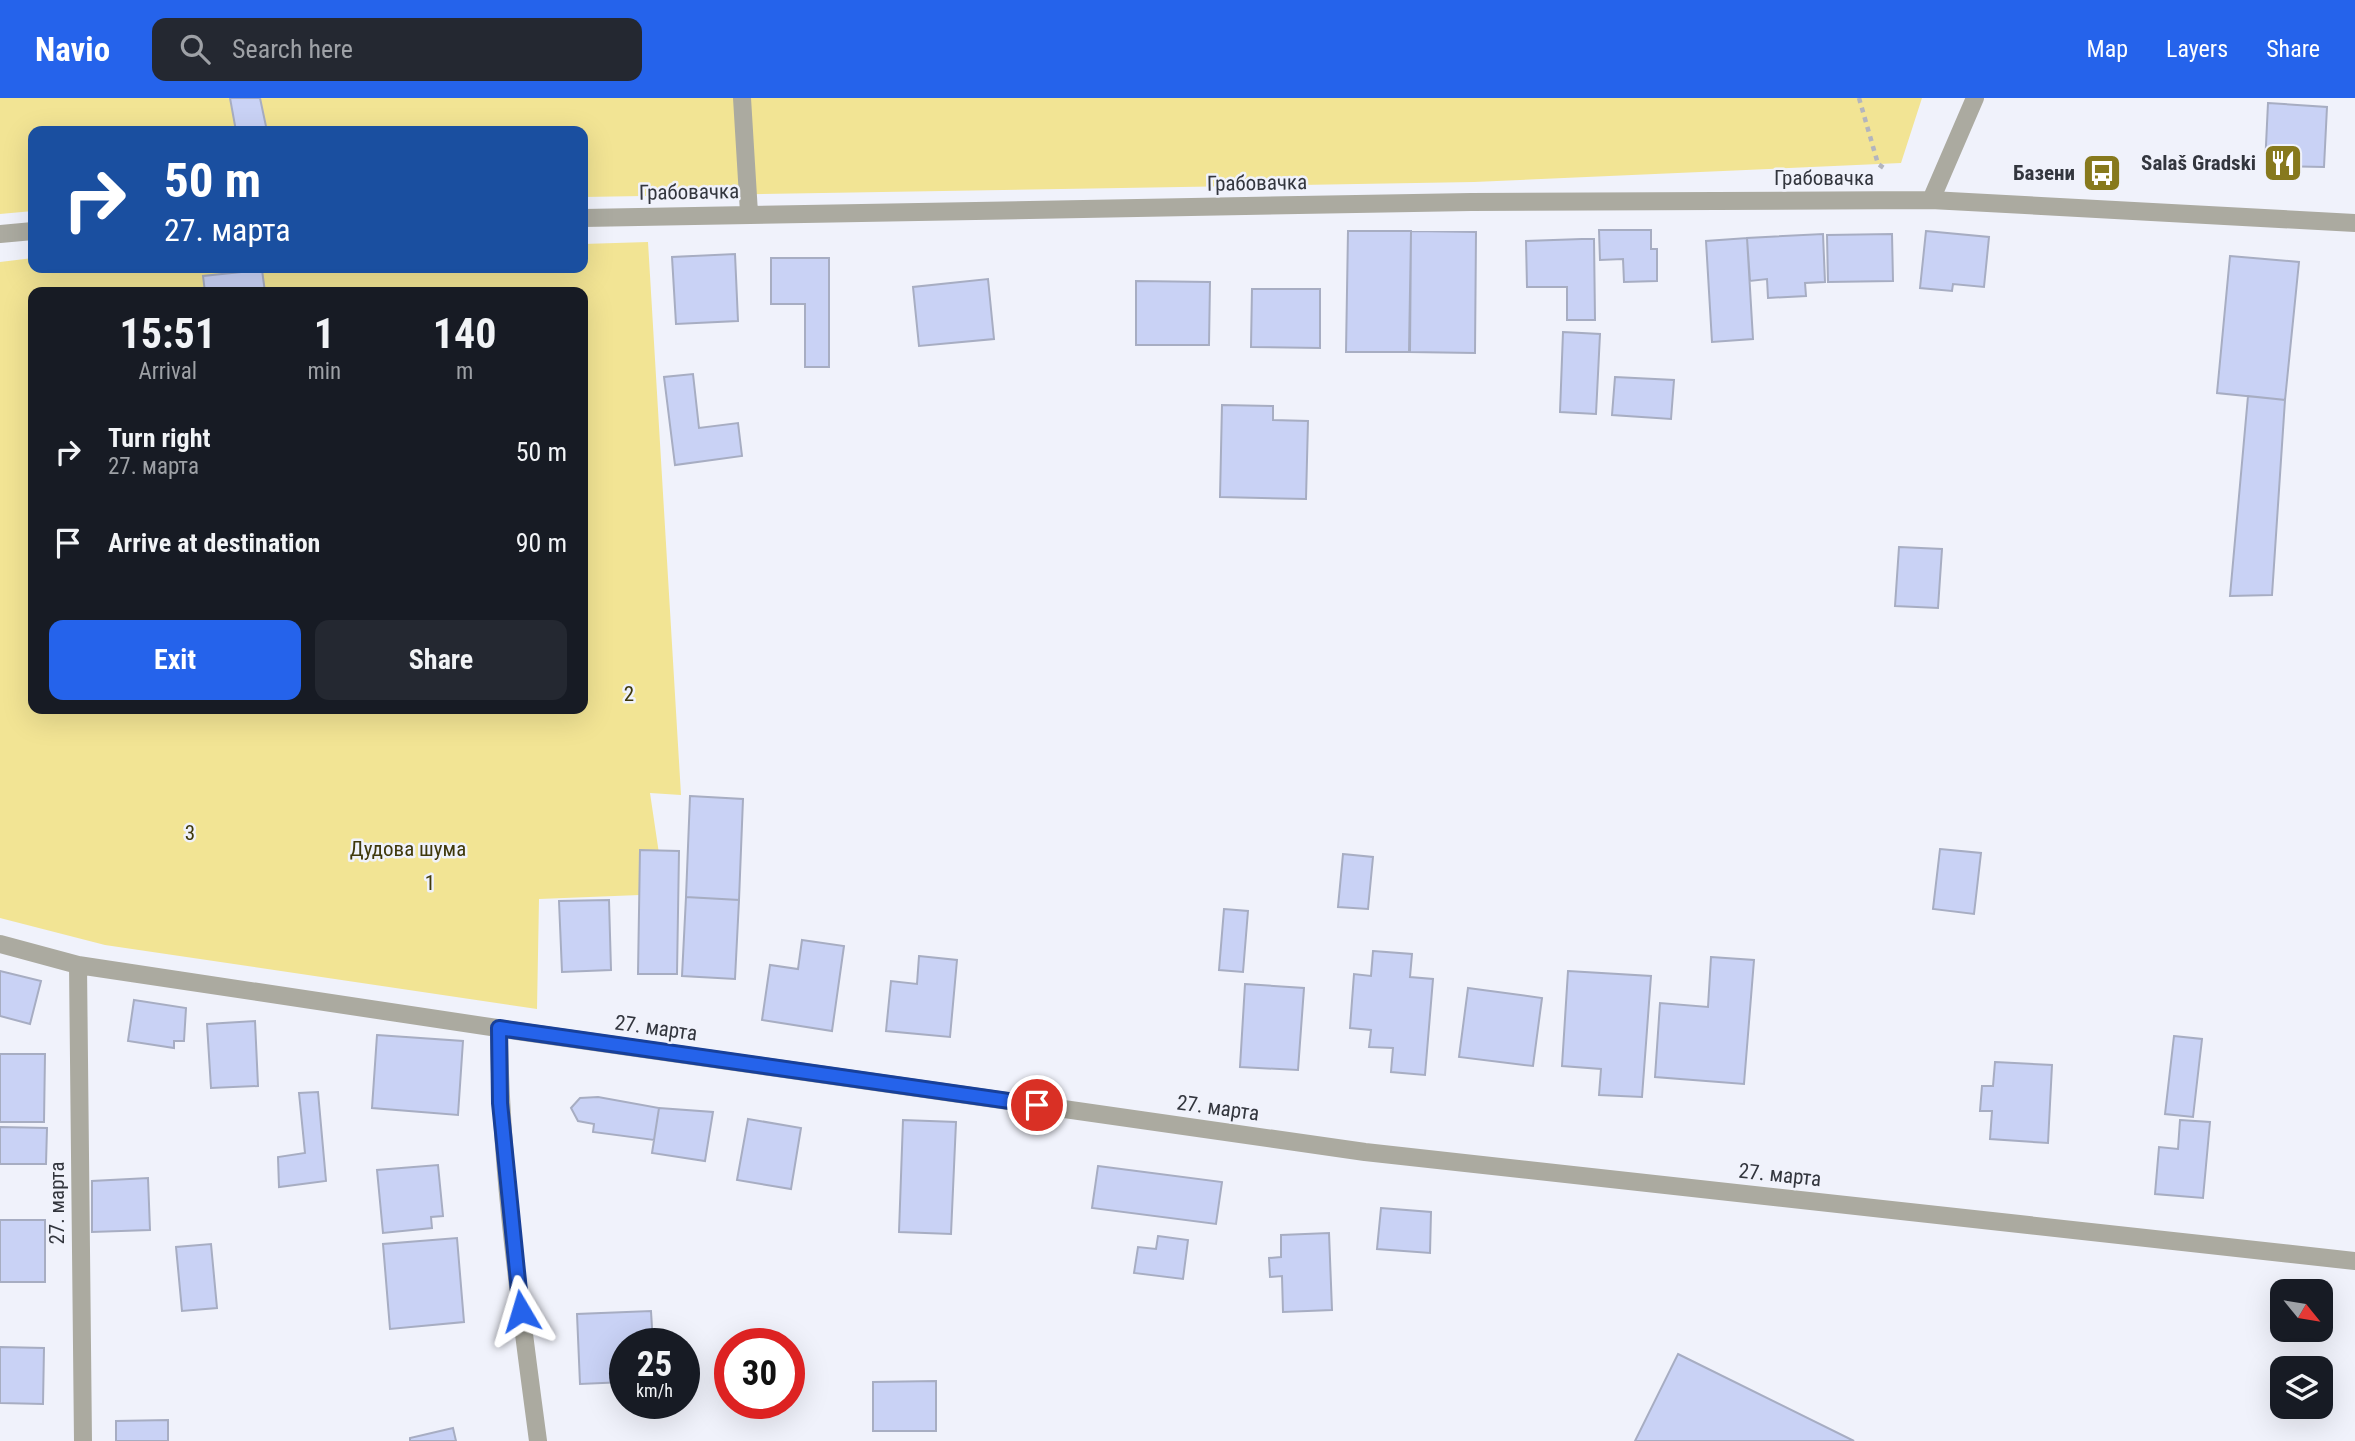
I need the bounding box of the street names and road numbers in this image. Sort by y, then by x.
street label: Грабовачка [1774,166,1874,190]
street label: Грабовачка [1207,170,1307,196]
street label: Грабовачка [639,179,739,205]
street label: 27. марта [613,1010,699,1046]
street label: 27. марта [1175,1090,1261,1126]
street label: 27. марта [1737,1159,1823,1191]
street label: 27. марта [45,1161,69,1245]

